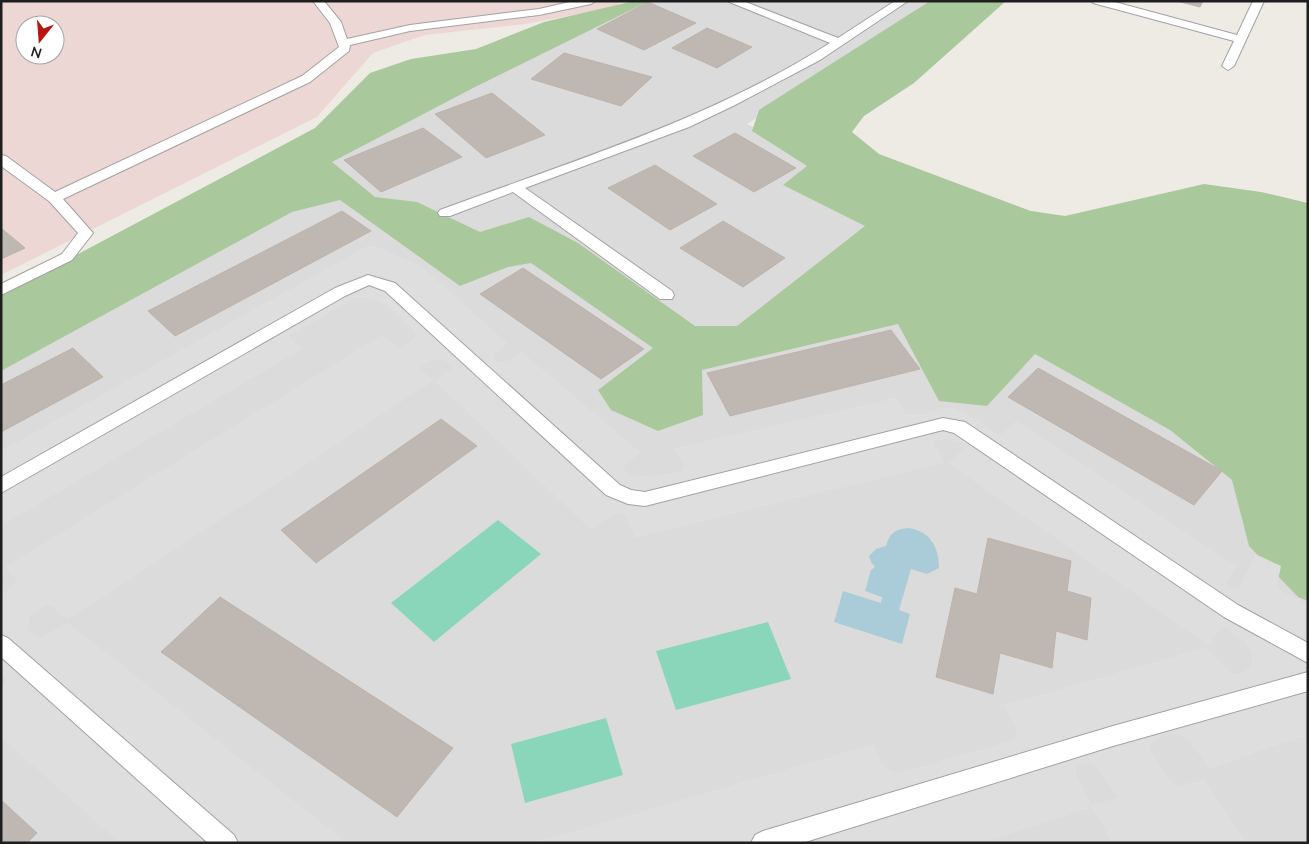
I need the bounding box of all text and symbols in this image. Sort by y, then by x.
north arrow [15,15,65,65]
text: N [29,41,44,63]

